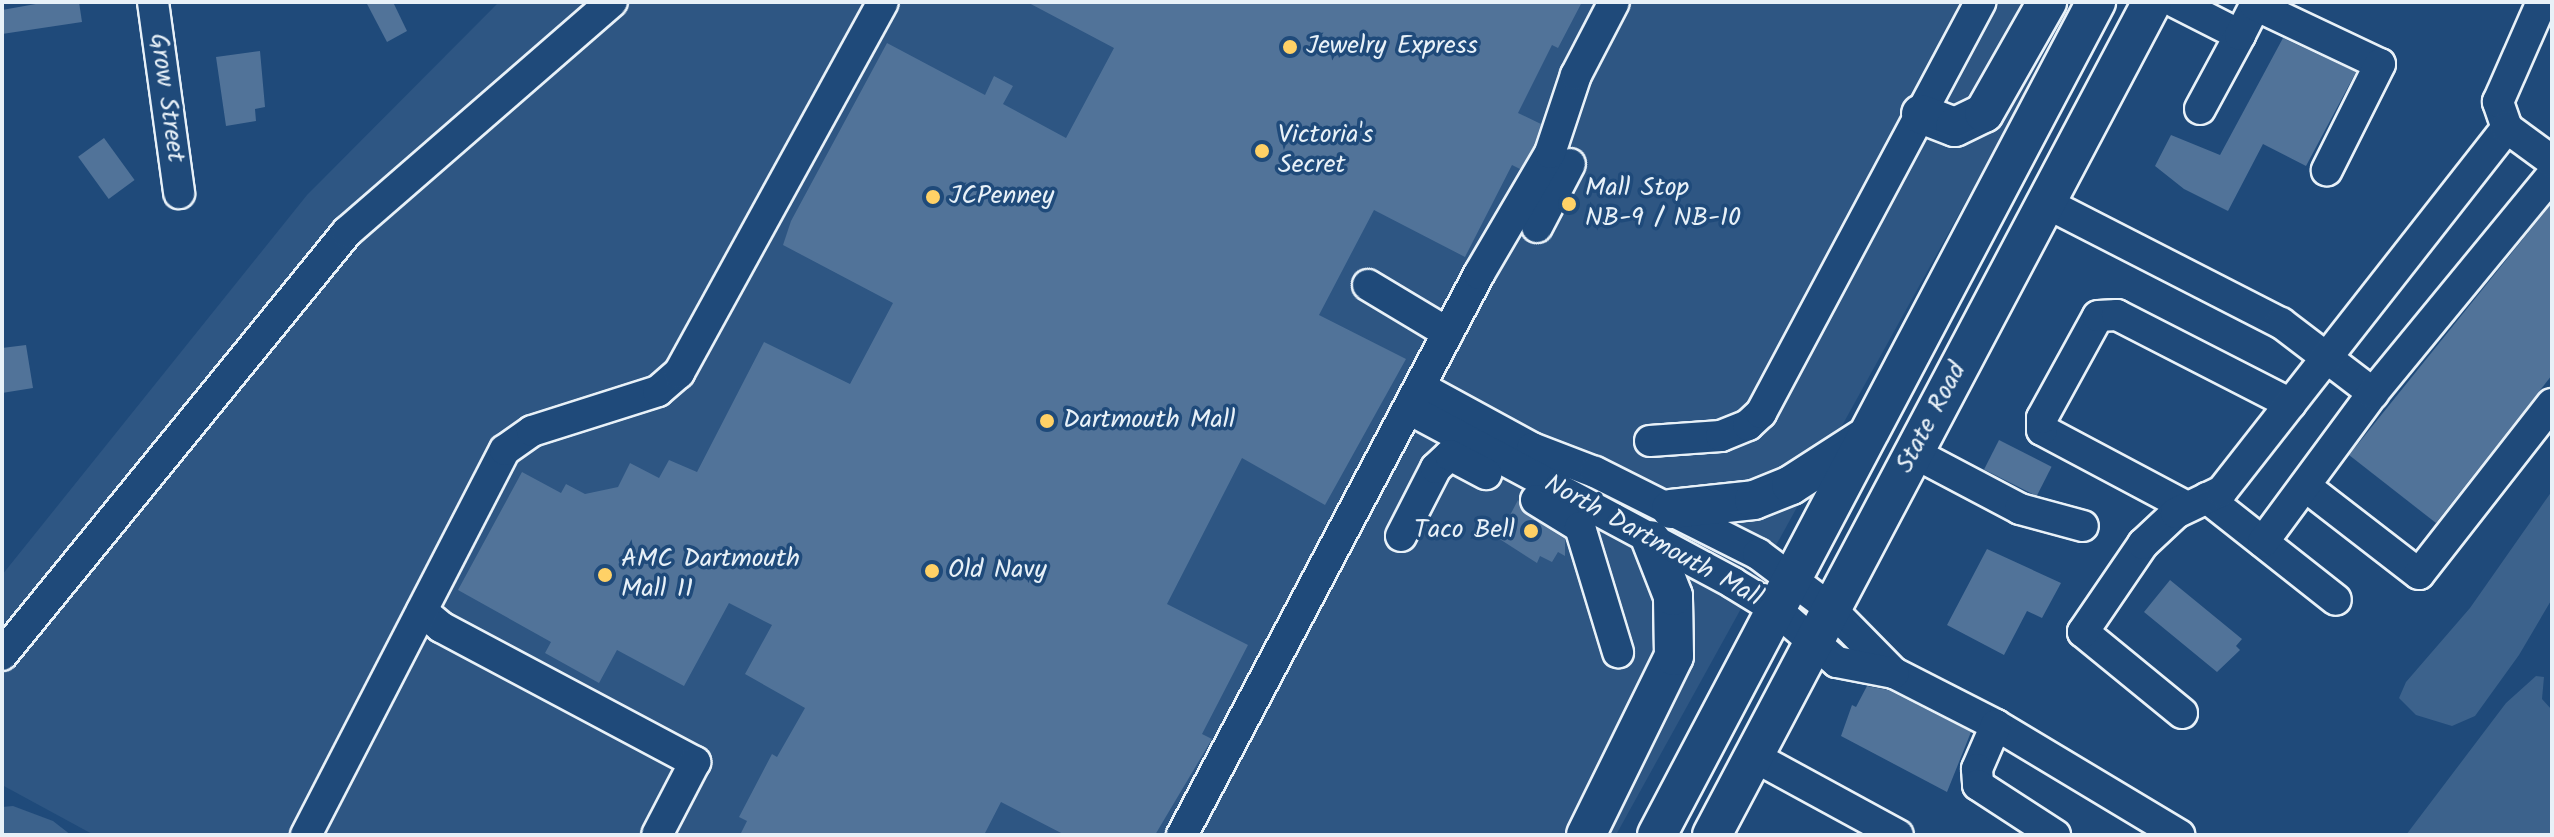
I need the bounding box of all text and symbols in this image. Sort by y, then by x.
street label: Grow Street [141,31,191,165]
place label: Jewelry Express [1306,31,1478,63]
marker: Jewelry Express [1281,38,1299,56]
place label: Victoria's Secret [1278,120,1373,182]
marker: Victoria's Secret [1253,142,1271,160]
place label: Mall Stop NB-9 / NB-10 [1585,173,1741,234]
place label: JCPenney [949,181,1054,213]
marker: JCPenney [924,188,942,206]
marker: Mall Stop NB-9 / NB-10 [1560,195,1578,213]
street label: State Road [1890,358,1974,478]
place label: Dartmouth Mall [1063,405,1235,437]
marker: Dartmouth Mall [1038,412,1056,430]
street label: North Dartmouth Mall [1538,469,1768,615]
place label: Taco Bell [1414,515,1515,547]
marker: Taco Bell [1522,522,1540,540]
place label: AMC Dartmouth Mall 11 [621,544,800,606]
place label: Old Navy [948,555,1047,587]
marker: Old Navy [923,562,941,580]
marker: AMC Dartmouth Mall 11 [596,566,614,584]

